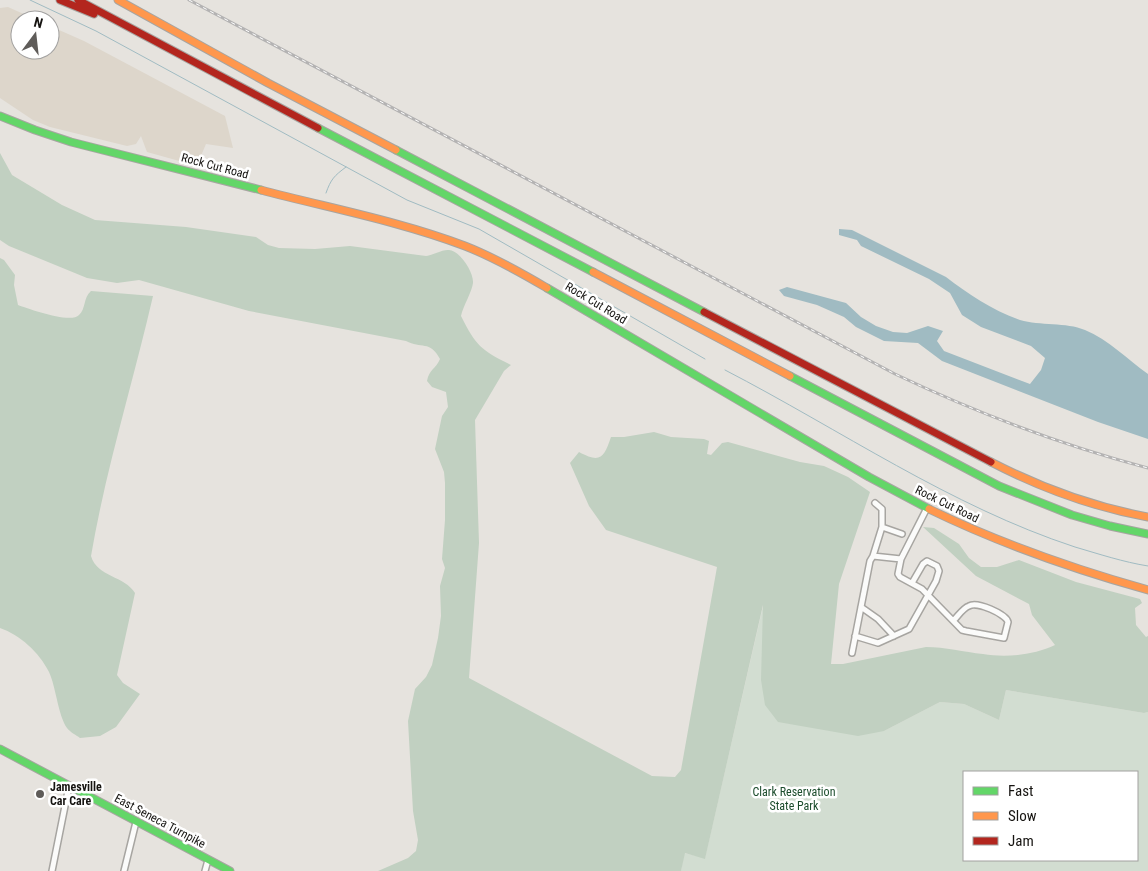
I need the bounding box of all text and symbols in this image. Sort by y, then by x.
north arrow [10,10,60,60]
text: N [32,14,45,31]
street label: Rock Cut Road [180,150,250,182]
street label: Rock Cut Road [563,279,629,327]
street label: Rock Cut Road [913,483,981,525]
legend [963,771,1138,861]
place label: Jamesville Car Care [50,780,102,808]
text: Fast [1008,782,1033,800]
park label: Clark Reservation State Park [753,785,836,813]
marker: Jamesville Car Care [34,788,46,800]
street label: East Seneca Turnpike [112,791,208,851]
text: Slow [1008,807,1037,825]
text: Jam [1008,832,1034,850]

